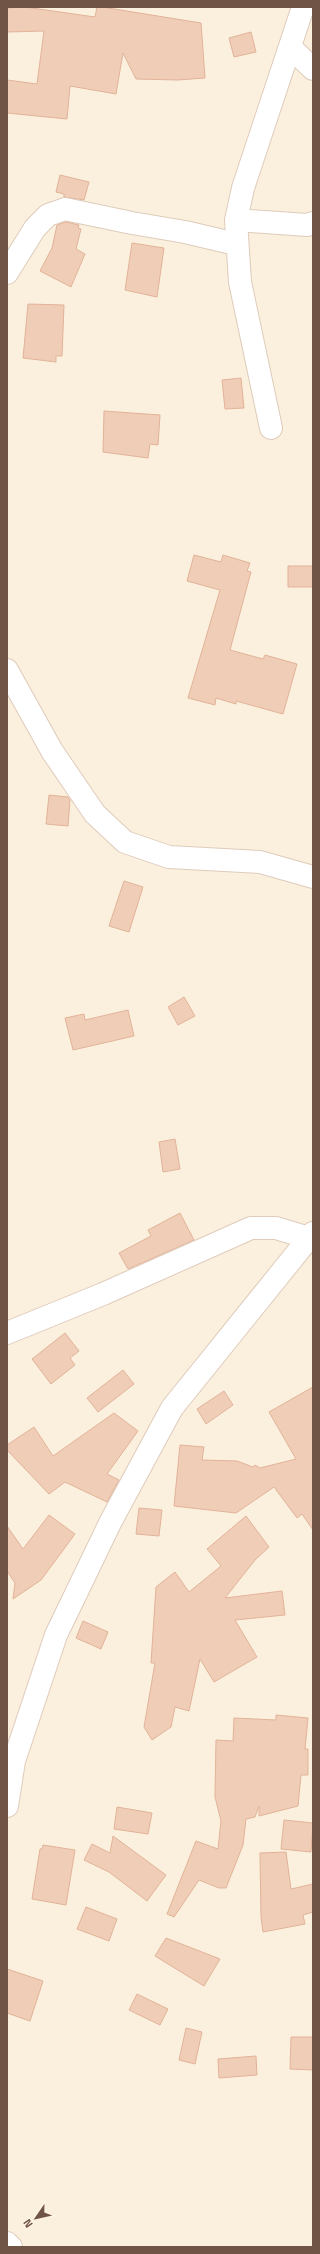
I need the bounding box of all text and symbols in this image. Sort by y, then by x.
north arrow [16,2198,56,2238]
text: N [19,2216,36,2231]

